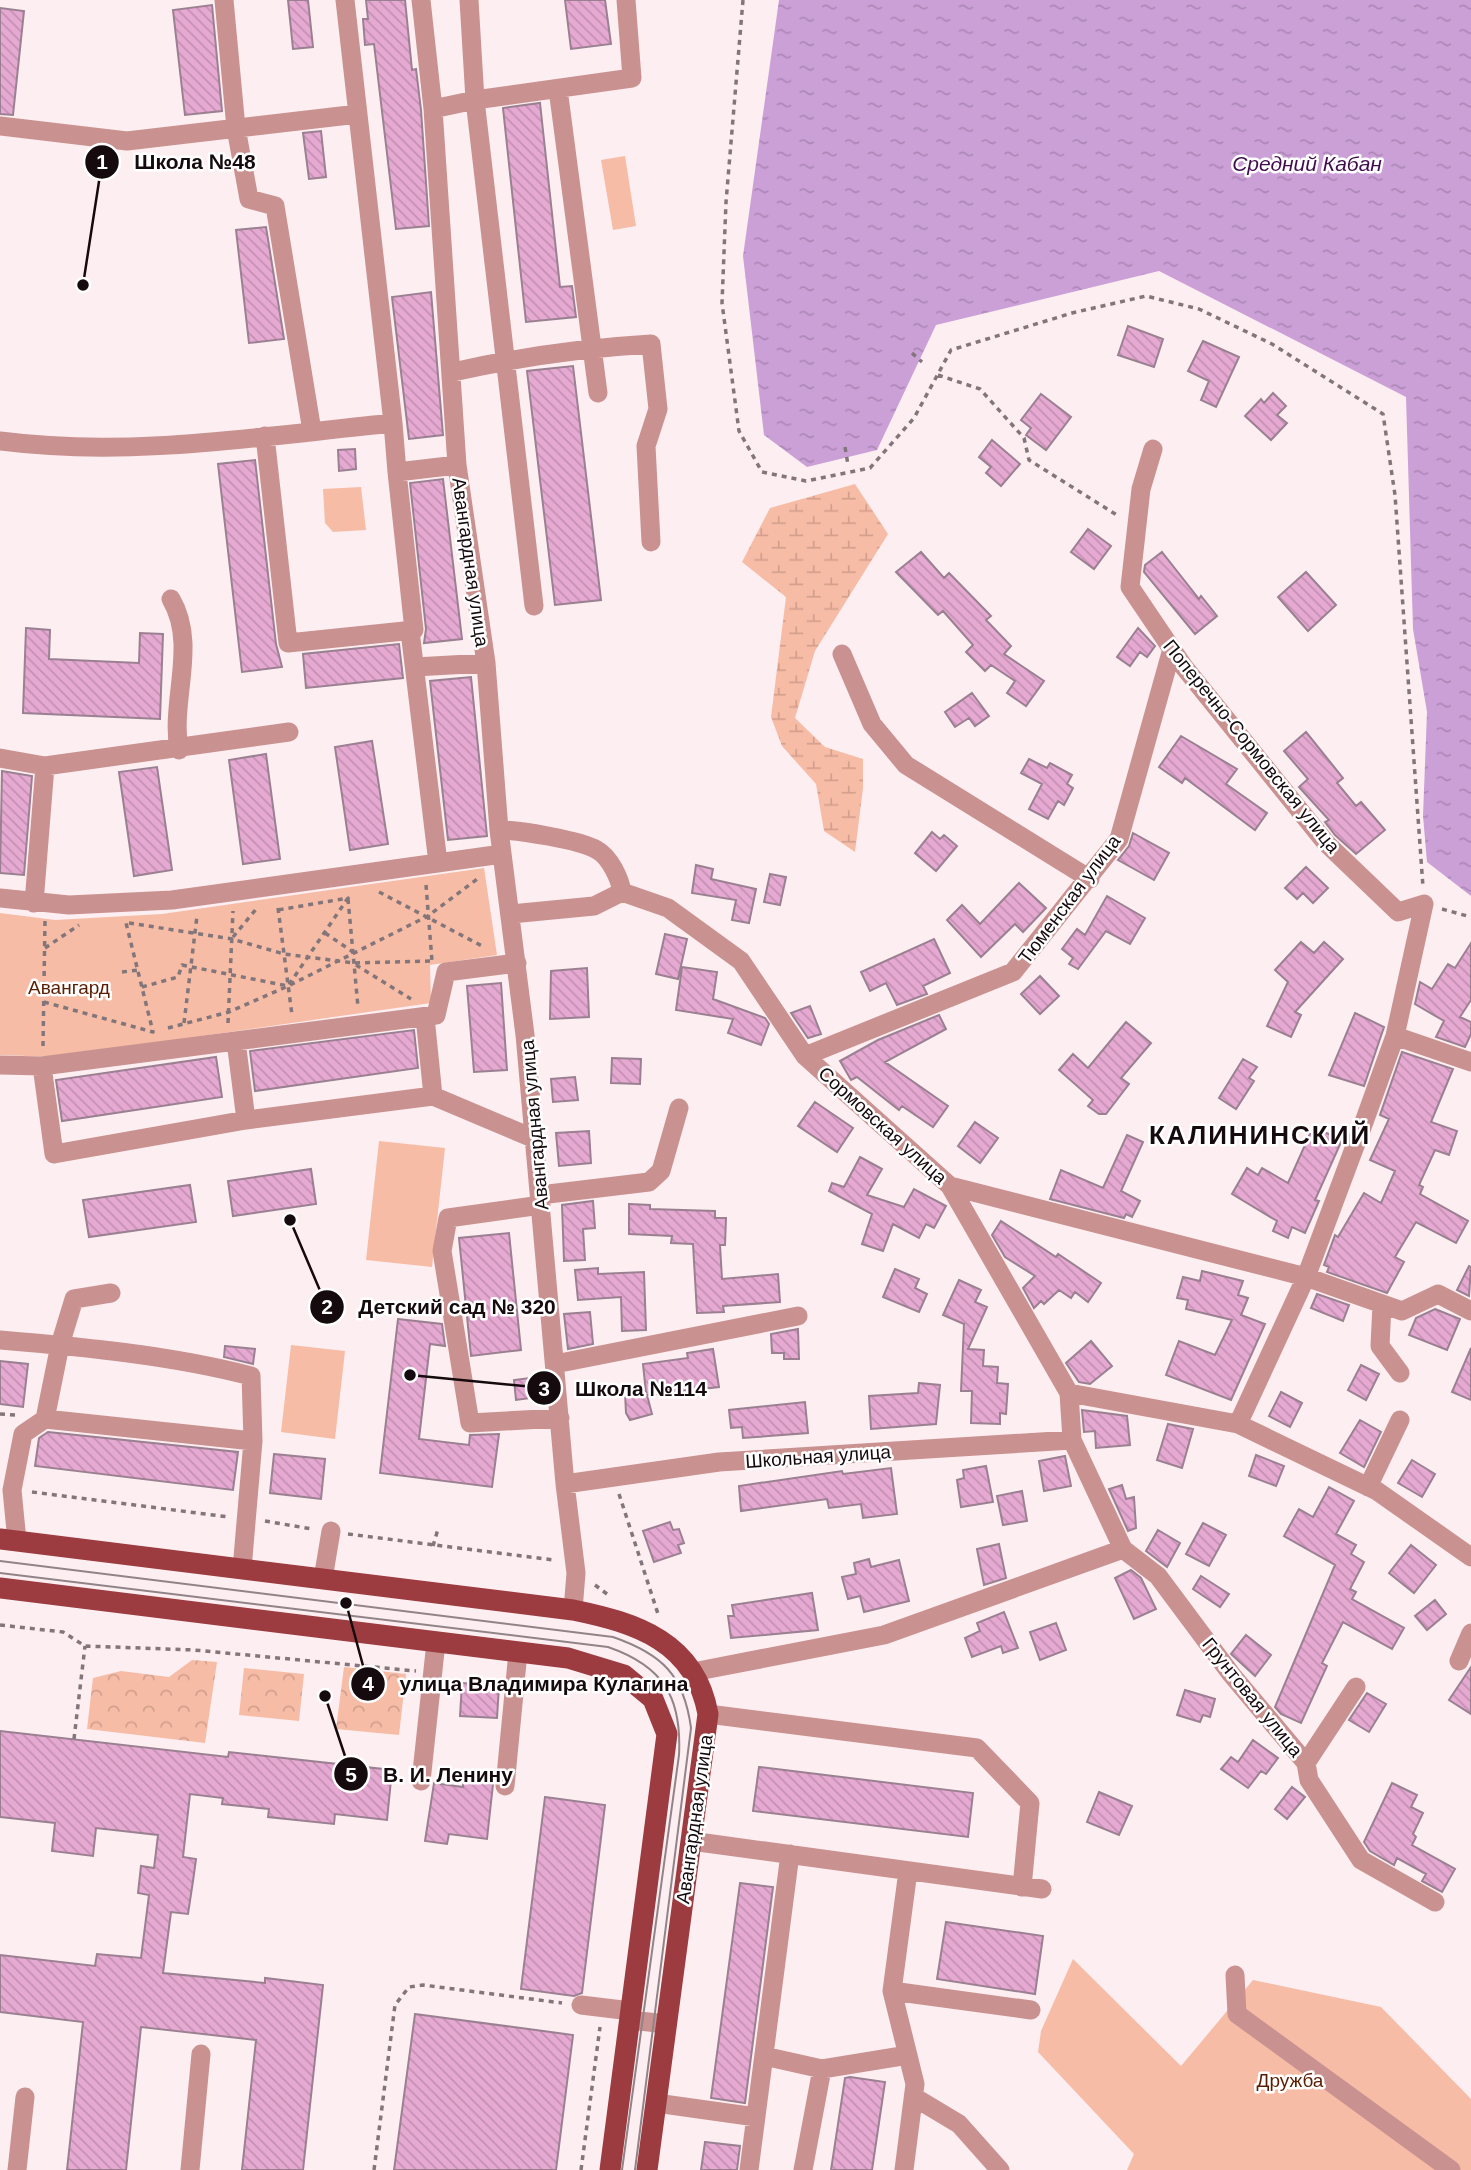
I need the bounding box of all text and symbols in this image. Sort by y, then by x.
callout: Школа №48 [85,141,269,183]
text: 1 [96,150,108,173]
text: Школа №48 [134,150,256,173]
water label: Средний Кабан [1232,152,1382,175]
street label: Авангардная улица [448,476,493,649]
street label: Поперечно-Сормовская улица [1159,636,1344,857]
street label: Тюменская улица [1014,831,1125,968]
park label: Авангард [28,977,110,998]
street label: Авангардная улица [517,1039,552,1211]
street label: Сормовская улица [814,1062,951,1189]
district label: КАЛИНИНСКИЙ [1149,1120,1371,1150]
callout: Детский сад № 320 [310,1286,570,1328]
text: 2 [321,1295,333,1318]
text: Детский сад № 320 [358,1295,556,1318]
callout: Школа №114 [526,1367,721,1409]
text: 3 [538,1377,550,1400]
text: Школа №114 [575,1377,707,1400]
street label: Школьная улица [745,1441,892,1472]
street label: Грунтовая улица [1198,1634,1307,1761]
callout: улица Владимира Кулагина [350,1663,702,1705]
text: 4 [362,1672,374,1695]
text: улица Владимира Кулагина [400,1672,689,1695]
street label: Авангардная улица [672,1733,717,1905]
callout: В. И. Ленину [334,1753,526,1795]
text: 5 [345,1763,357,1786]
text: В. И. Ленину [383,1763,513,1786]
park label: Дружба [1257,2070,1324,2091]

